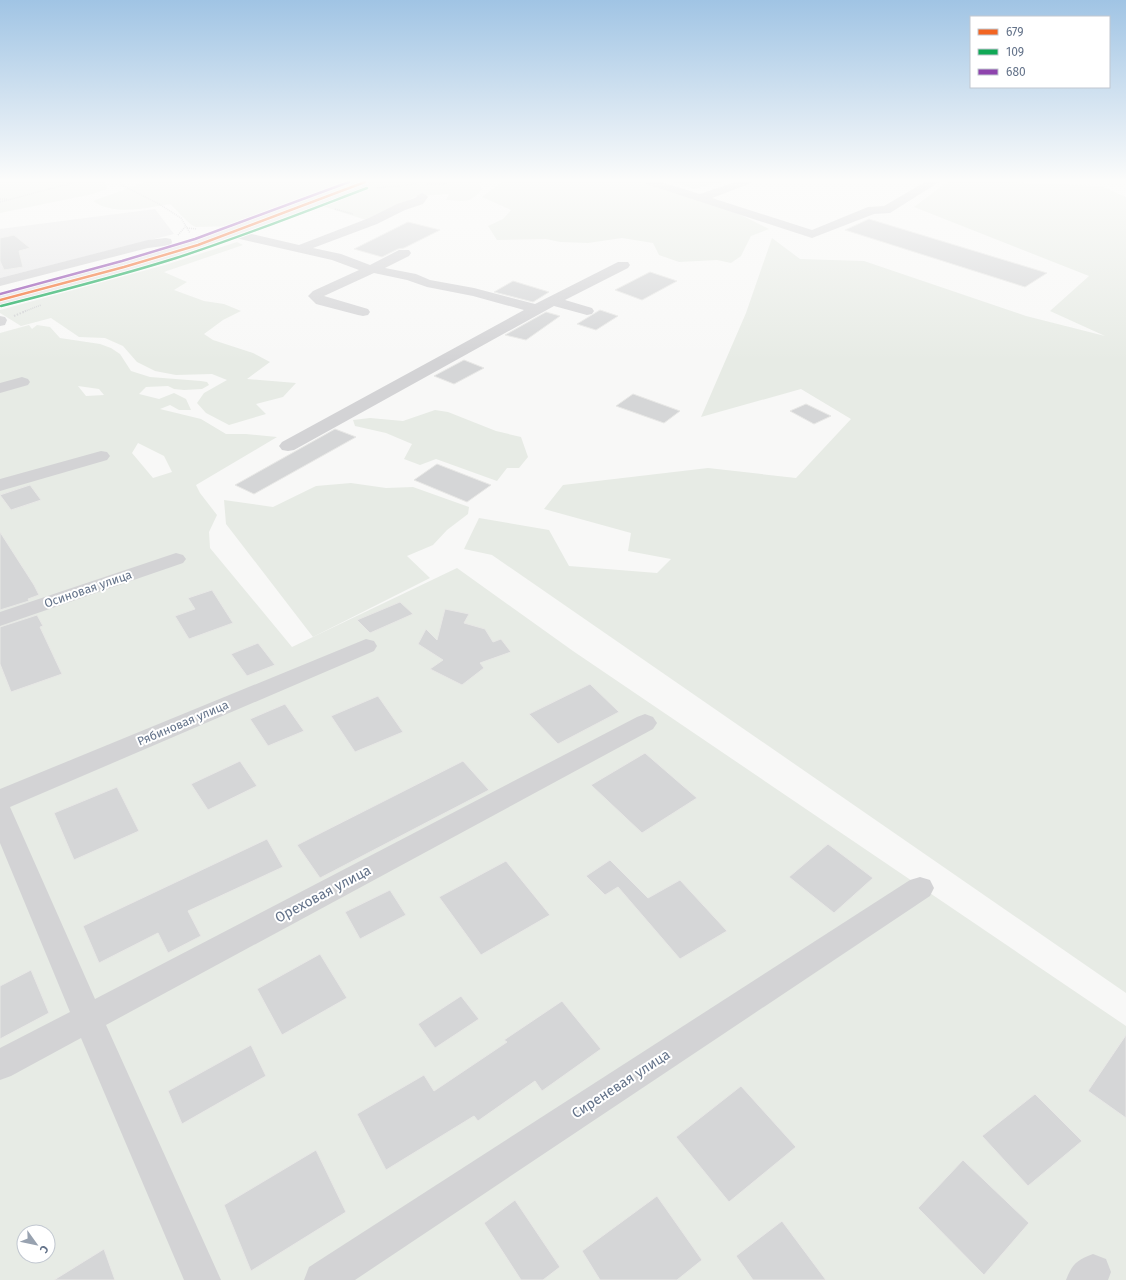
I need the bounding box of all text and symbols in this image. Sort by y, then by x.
legend [970,16,1110,88]
text: 679 [1006,25,1024,39]
text: 109 [1006,45,1024,59]
text: 680 [1006,65,1026,79]
street label: Осиновая улица [42,567,134,611]
street label: Рябиновая улица [135,697,231,749]
street label: Ореховая улица [272,862,374,926]
street label: Сиреневая улица [569,1046,673,1122]
north arrow [16,1224,56,1264]
text: С [36,1243,51,1256]

